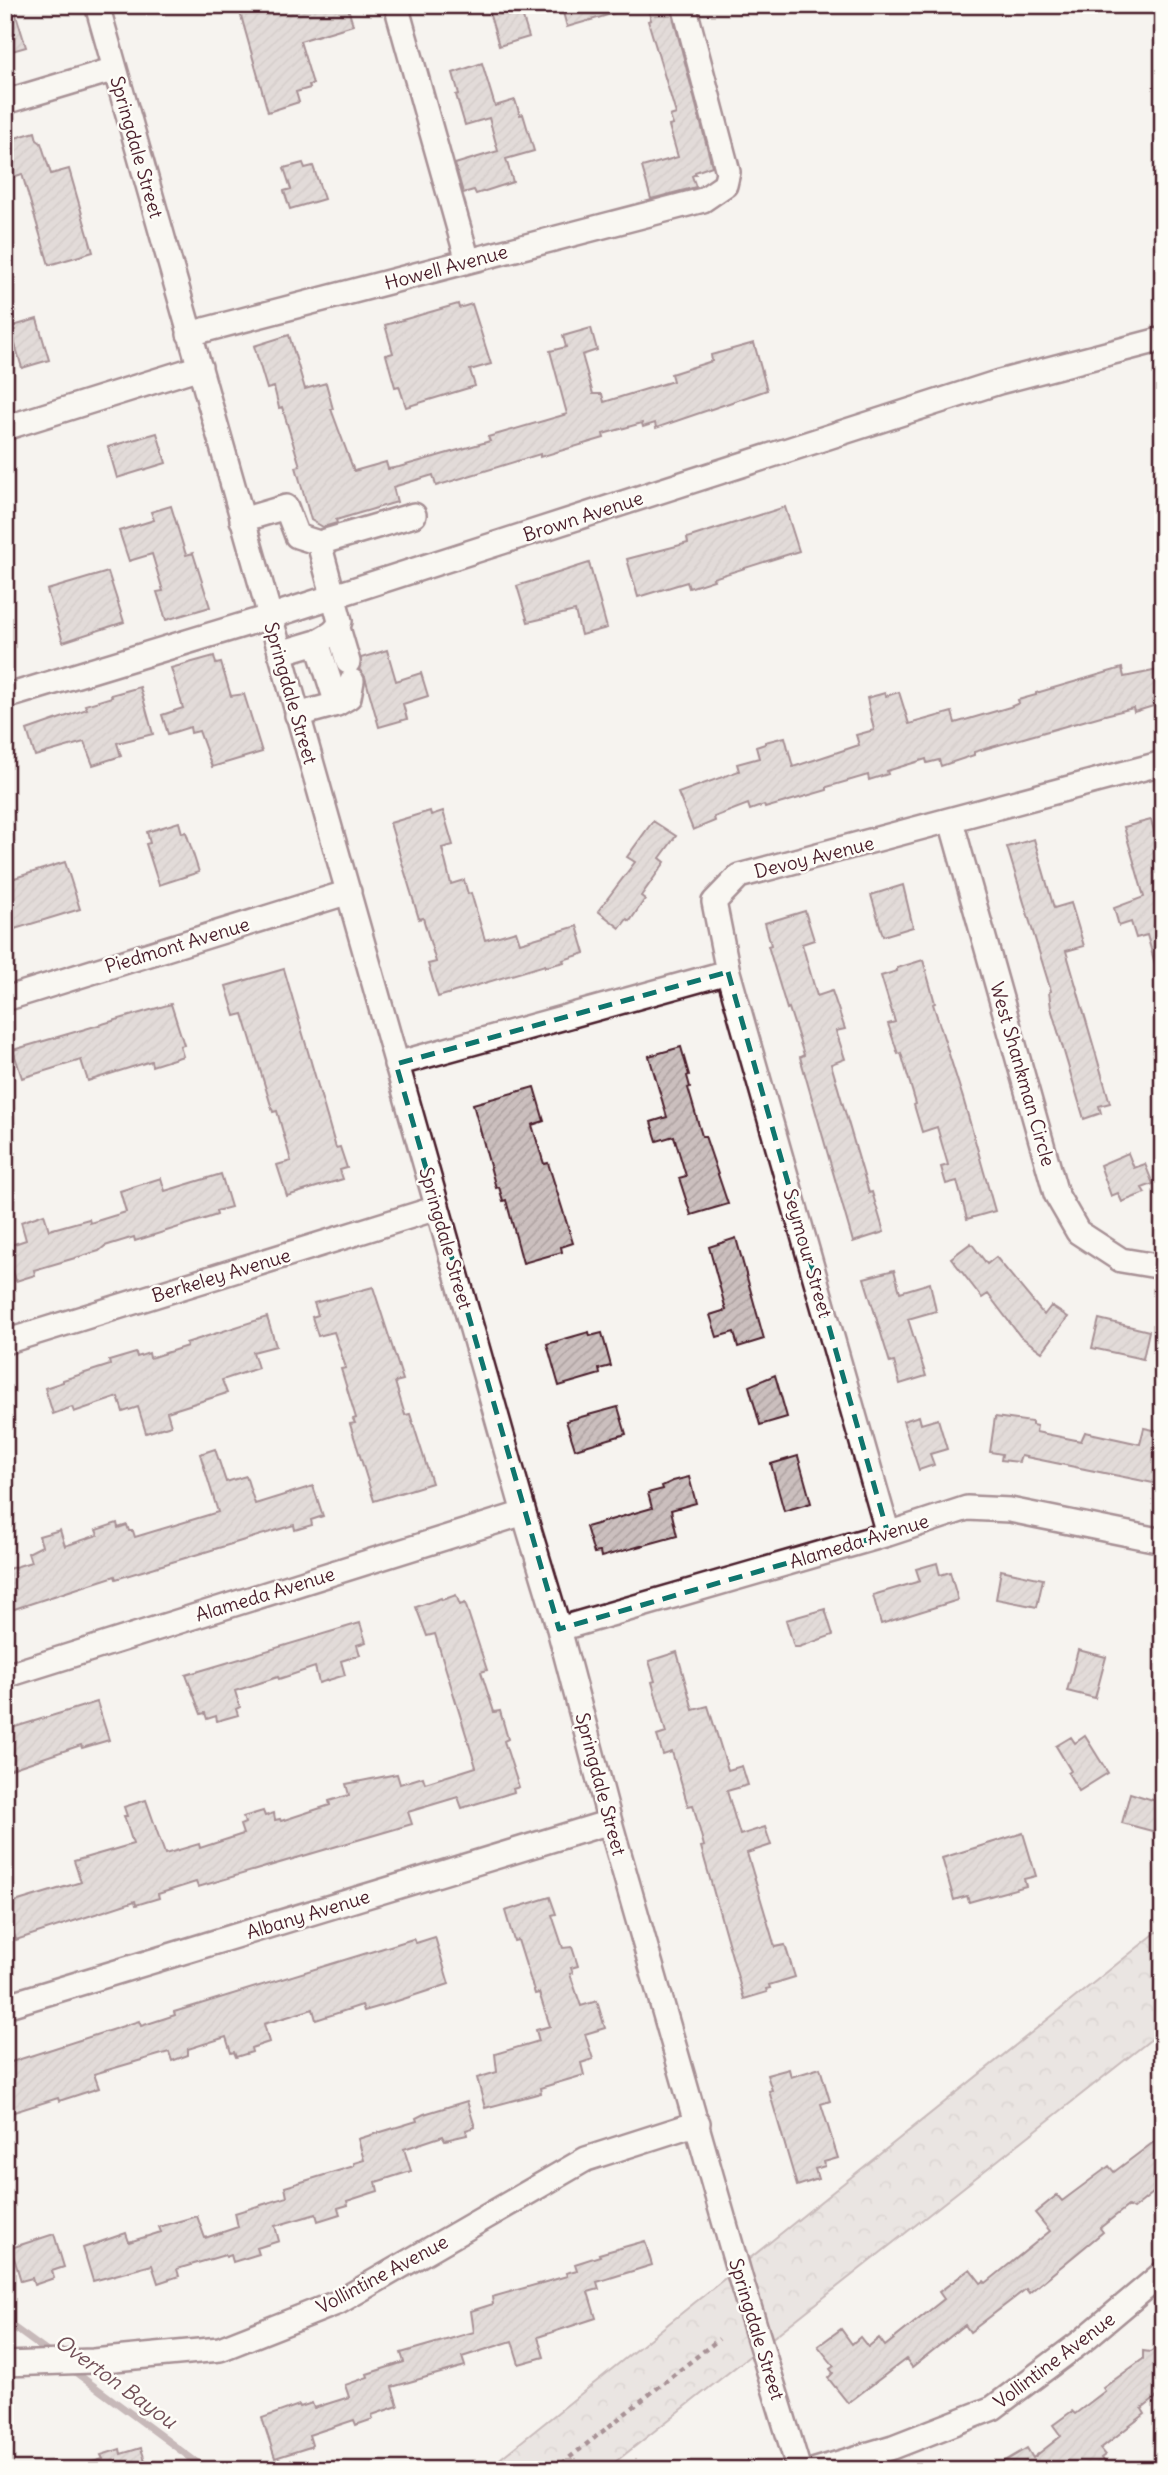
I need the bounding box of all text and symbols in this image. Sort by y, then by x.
street label: Springdale Street [105,73,169,221]
street label: Howell Avenue [382,239,510,295]
street label: Brown Avenue [520,485,646,547]
street label: Springdale Street [259,619,323,767]
street label: Devoy Avenue [752,831,876,883]
street label: Piedmont Avenue [102,912,252,978]
street label: West Shankman Circle [985,979,1061,1169]
street label: Springdale Street [414,1164,478,1312]
street label: Seymour Street [778,1186,838,1320]
street label: Berkeley Avenue [149,1243,293,1307]
street label: Alameda Avenue [786,1508,932,1574]
street label: Alameda Avenue [192,1561,338,1627]
street label: Springdale Street [570,1710,632,1858]
street label: Albany Avenue [243,1884,373,1944]
street label: Vollintine Avenue [312,2229,452,2319]
street label: Springdale Street [724,2255,790,2403]
street label: Vollintine Avenue [989,2307,1119,2413]
water label: Overton Bayou [50,2328,184,2435]

